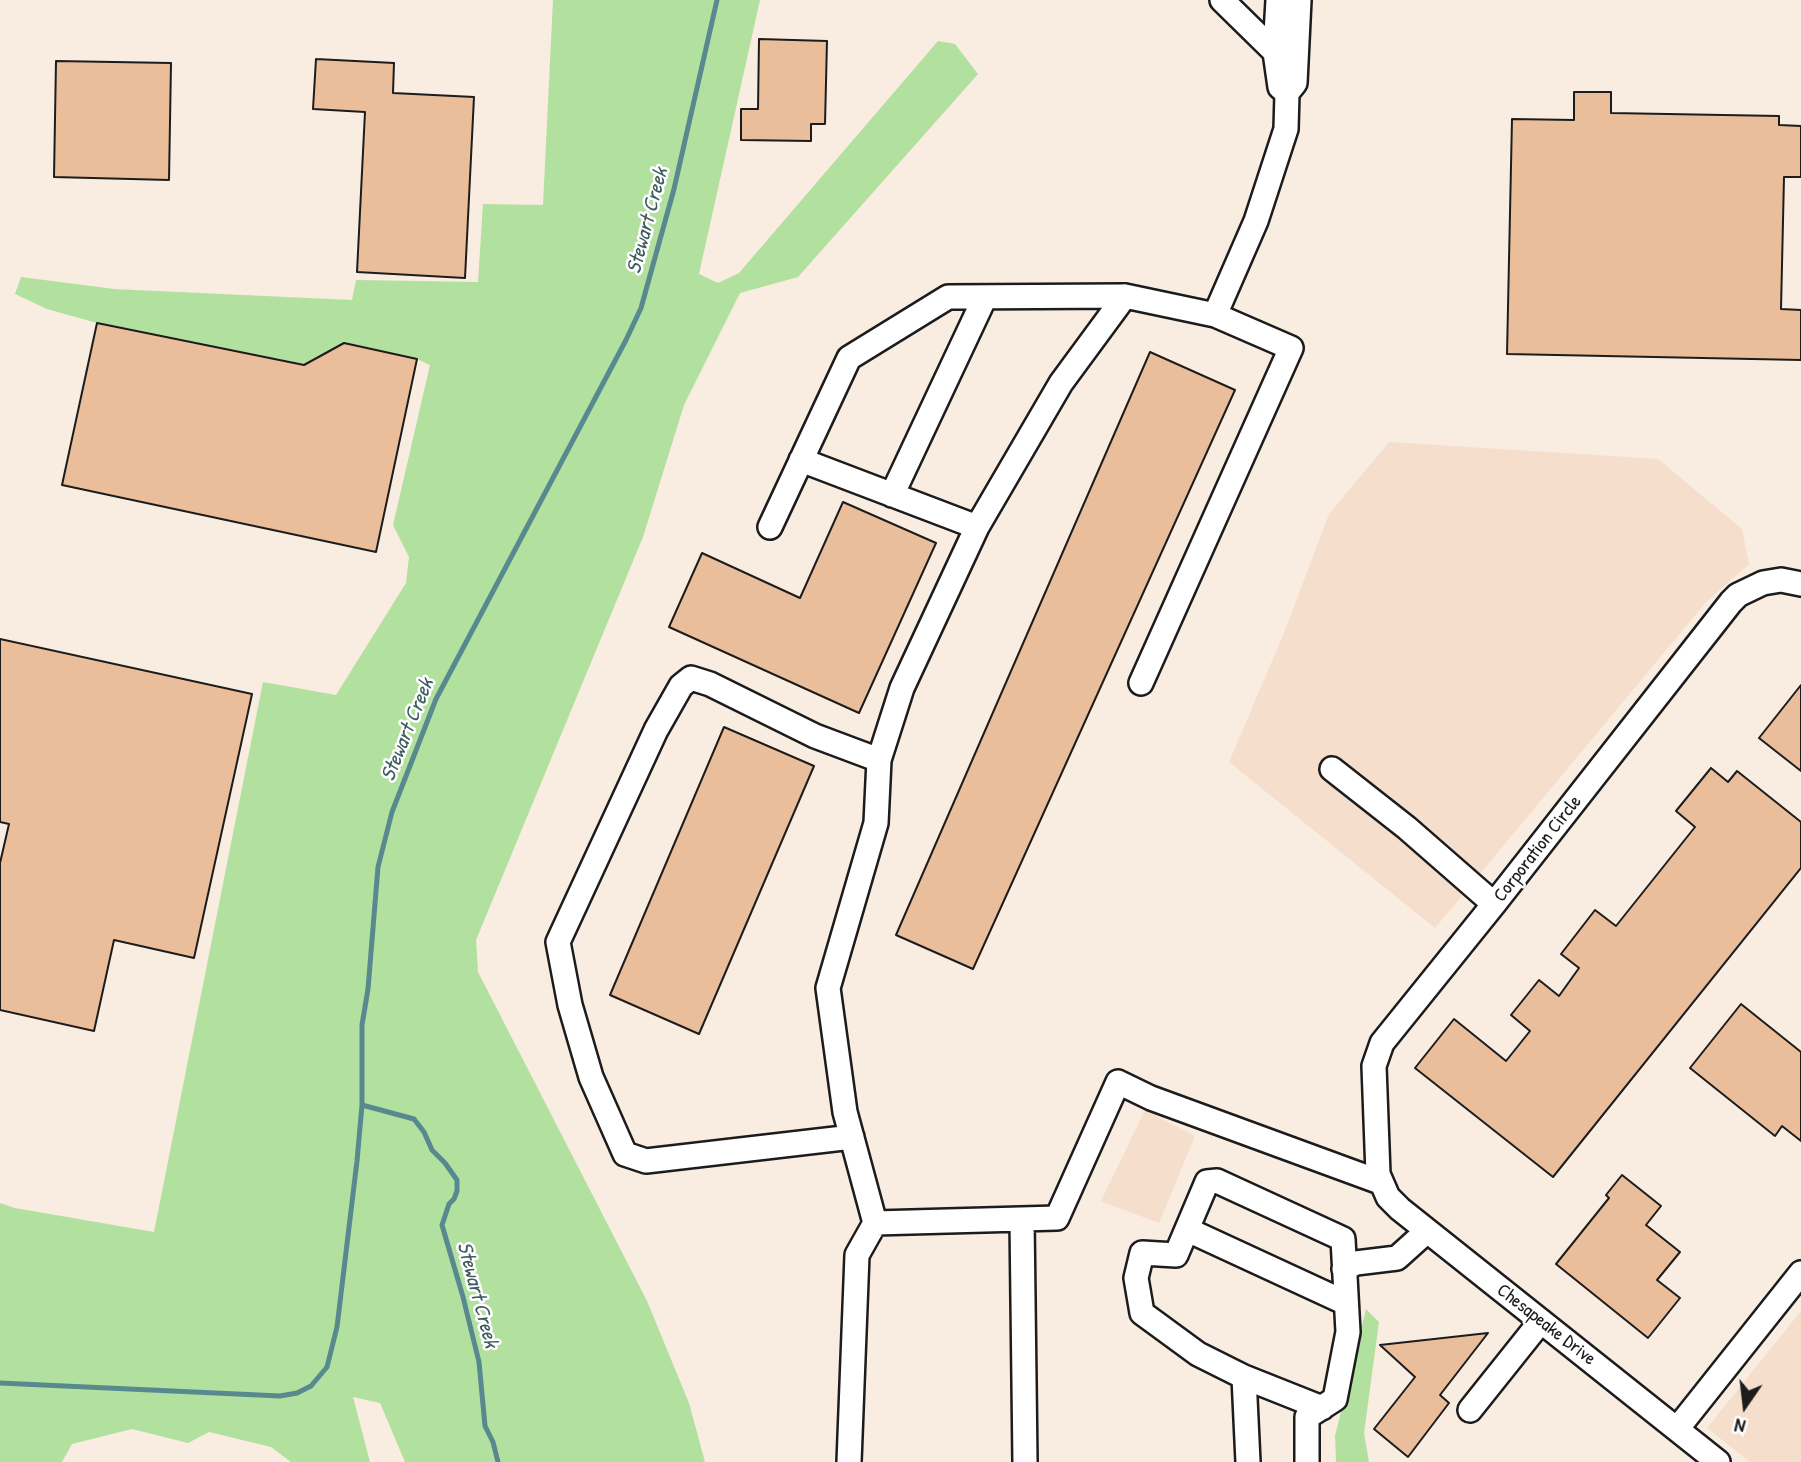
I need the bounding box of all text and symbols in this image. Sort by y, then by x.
water label: Stewart Creek [622,165,674,277]
water label: Stewart Creek [376,675,440,785]
street label: Corporation Circle [1489,791,1587,907]
water label: Stewart Creek [451,1239,503,1351]
street label: Chesapeake Drive [1492,1279,1600,1371]
north arrow [1710,1371,1780,1441]
text: N [1732,1413,1748,1440]

